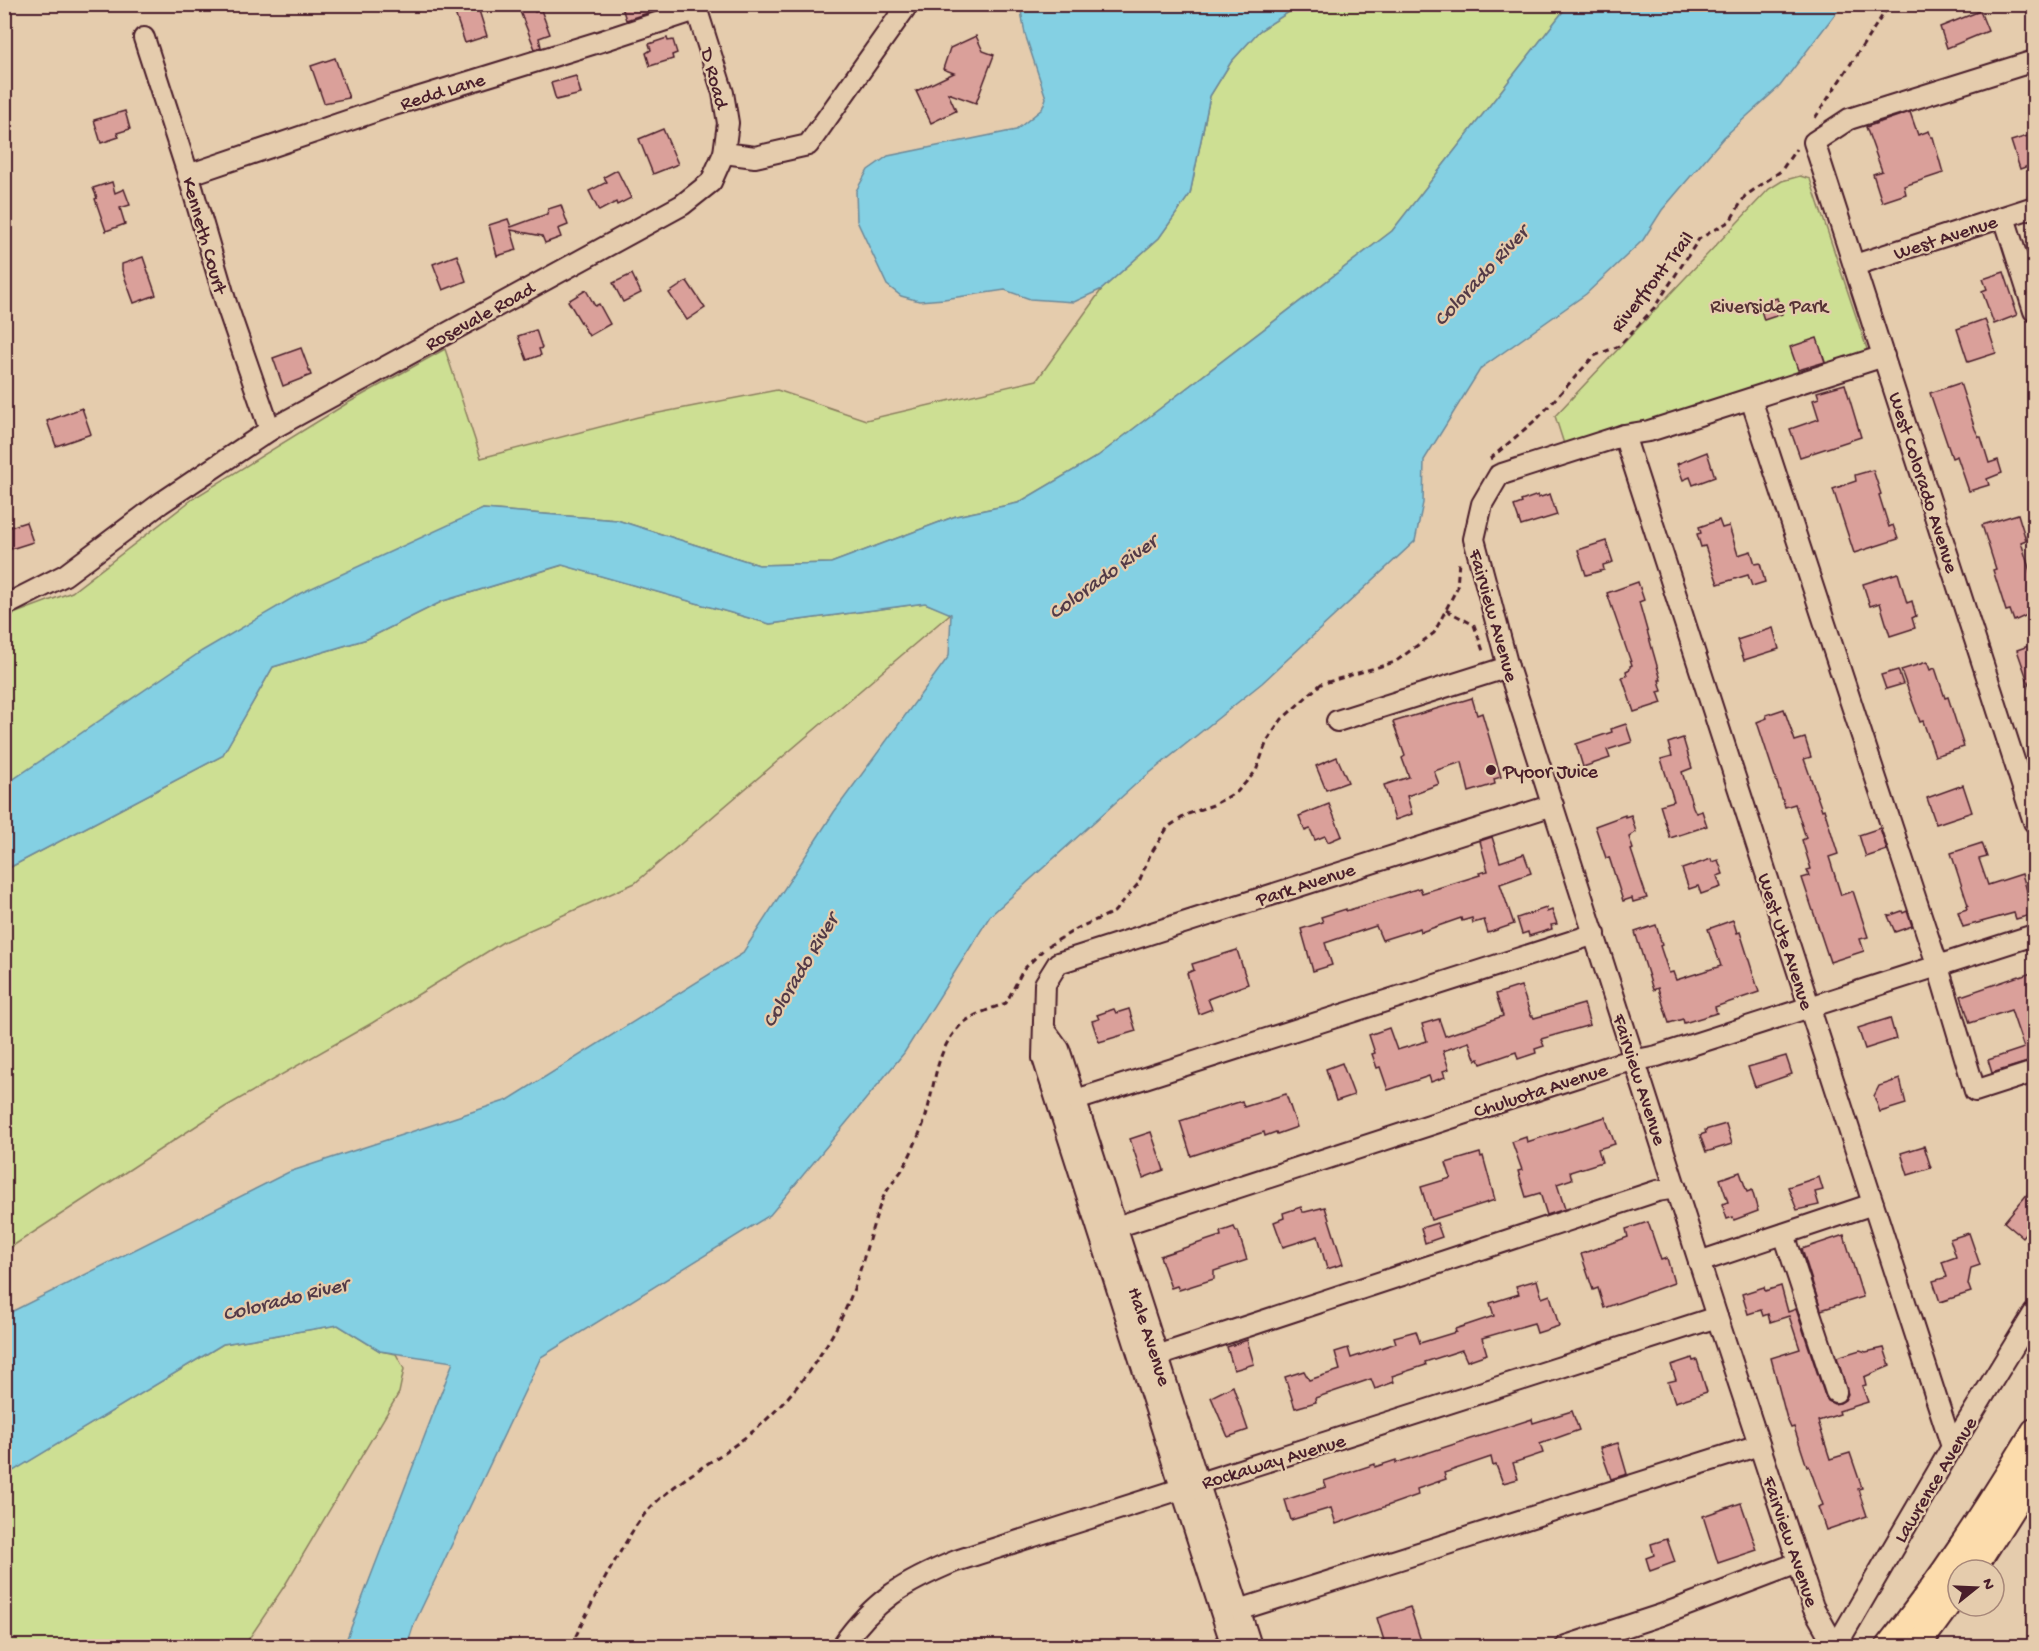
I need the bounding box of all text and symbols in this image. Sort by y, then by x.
street label: D Road [693,44,732,114]
street label: Redd Lane [398,69,489,117]
street label: Kenneth Court [175,175,231,299]
street label: West Avenue [1891,212,2002,267]
water label: Colorado River [1430,219,1539,333]
street label: Riverfront Trail [1607,228,1700,338]
street label: Rosevale Road [422,277,541,358]
park label: Riverside Park [1710,297,1830,320]
street label: West Colorado Avenue [1882,390,1962,577]
water label: Colorado River [1045,528,1167,627]
street label: Fairview Avenue [1461,546,1522,685]
place label: Pyoor Juice [1502,762,1599,785]
marker: Pyoor Juice [1484,763,1498,777]
street label: Park Avenue [1253,859,1359,913]
street label: West Ute Avenue [1751,871,1817,1014]
water label: Colorado River [758,907,848,1033]
street label: Fairview Avenue [1605,1011,1670,1149]
street label: Chuluota Avenue [1471,1060,1612,1125]
water label: Colorado River [221,1273,355,1329]
street label: Hale Avenue [1121,1285,1175,1390]
street label: Lawrence Avenue [1890,1413,1984,1548]
street label: Rockaway Avenue [1199,1430,1349,1496]
street label: Fairview Avenue [1755,1473,1822,1611]
north arrow [1946,1558,2006,1618]
text: N [1976,1577,1998,1593]

